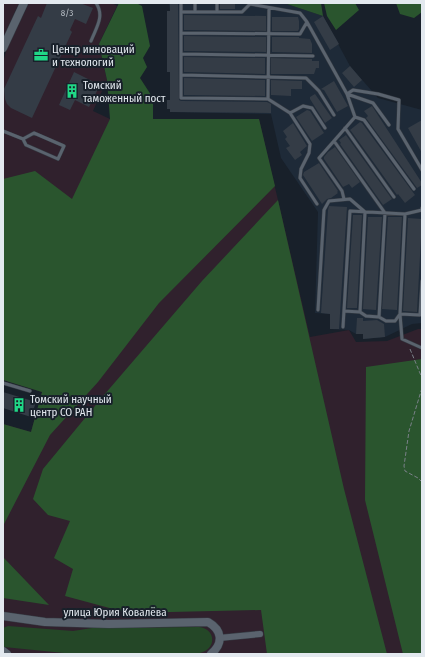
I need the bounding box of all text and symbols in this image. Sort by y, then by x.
house number: 8/3 [61,8,73,18]
place label: Центр инноваций и технологий [52,43,135,69]
office icon: Центр инноваций и технологий [33,47,49,63]
place label: Томский таможенный пост [83,79,166,105]
building icon: Томский таможенный пост [64,83,80,99]
place label: Томский научный центр СО РАН [30,393,112,419]
building icon: Томский научный центр СО РАН [11,397,27,413]
street label: улица Юрия Ковалёва [63,606,167,619]

